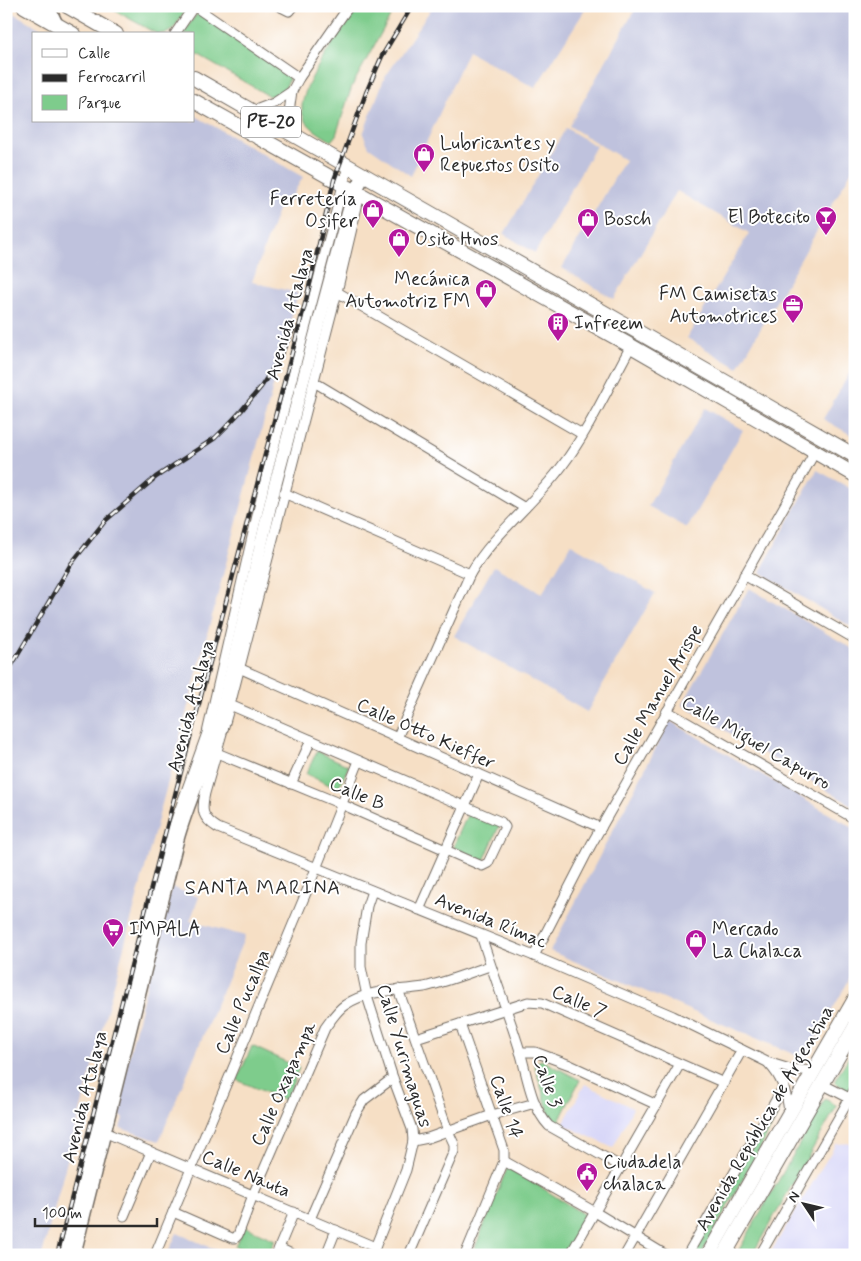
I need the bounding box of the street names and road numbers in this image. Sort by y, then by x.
road number: PE-20 [241,106,301,138]
street label: Avenida Atalaya [260,245,320,383]
street label: Calle Manuel Arispe [607,620,709,770]
street label: Avenida Atalaya [161,637,221,775]
street label: Calle Miguel Capurro [675,690,835,799]
street label: Calle Otto Kieffer [353,692,499,776]
street label: Calle B [325,771,389,817]
street label: Avenida Rímac [431,887,551,955]
street label: Calle Pucallpa [210,946,276,1058]
street label: Calle 7 [548,979,610,1025]
street label: Calle Yurimaguas [369,981,438,1131]
street label: Avenida República de Argentina [690,1001,843,1237]
street label: Calle Oxapampa [245,1017,323,1150]
street label: Avenida Atalaya [56,1028,114,1166]
street label: Calle 3 [526,1051,568,1111]
street label: Calle 14 [483,1072,529,1142]
street label: Calle Nauta [198,1144,294,1204]

